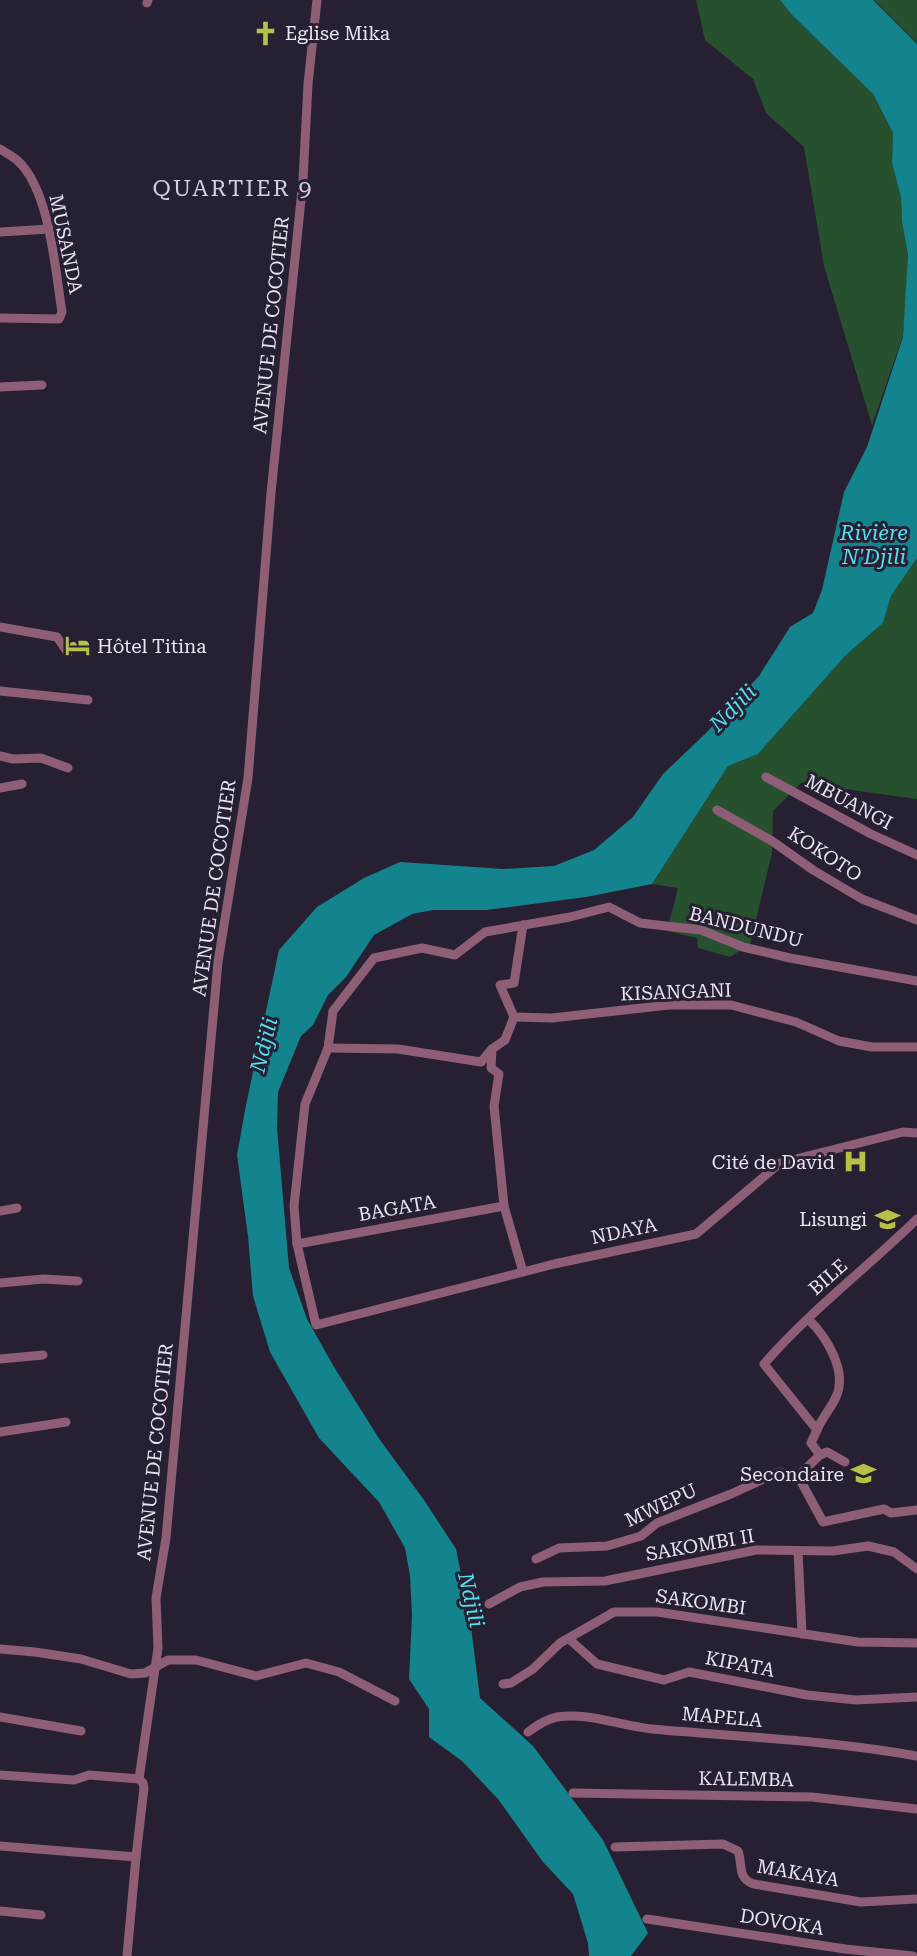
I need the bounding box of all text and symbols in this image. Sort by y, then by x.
church icon: Eglise Mika [251,19,279,47]
place label: Eglise Mika [285,22,391,45]
district label: QUARTIER 9 [153,175,313,202]
street label: MUSANDA [44,192,88,296]
street label: AVENUE DE COCOTIER [248,215,294,435]
water label: Rivière N'Djili [839,521,908,569]
hotel icon: Hôtel Titina [63,632,91,660]
place label: Hôtel Titina [97,635,207,658]
water label: Ndjili [704,680,761,737]
street label: MBUANGI [801,769,897,835]
street label: AVENUE DE COCOTIER [187,778,241,998]
street label: KOKOTO [784,822,866,886]
street label: BANDUNDU [687,902,805,952]
street label: KISANGANI [620,979,732,1005]
water label: Ndjili [245,1015,282,1076]
hospital icon: Cité de David [841,1148,869,1176]
place label: Cité de David [712,1151,835,1174]
street label: BAGATA [356,1190,438,1226]
school or university icon: Lisungi [873,1205,901,1233]
place label: Lisungi [799,1208,867,1231]
street label: NDAYA [589,1213,660,1249]
street label: BILE [804,1254,852,1300]
street label: AVENUE DE COCOTIER [132,1342,178,1562]
school or university icon: Secondaire [850,1460,878,1488]
place label: Secondaire [740,1463,844,1486]
street label: MWEPU [621,1478,701,1532]
street label: SAKOMBI II [644,1524,756,1566]
water label: Ndjili [453,1569,489,1630]
street label: SAKOMBI [654,1584,748,1620]
street label: KIPATA [703,1646,777,1682]
street label: MAPELA [681,1702,764,1732]
street label: KALEMBA [698,1767,795,1791]
street label: MAKAYA [755,1854,842,1892]
street label: DOVOKA [738,1904,826,1940]

